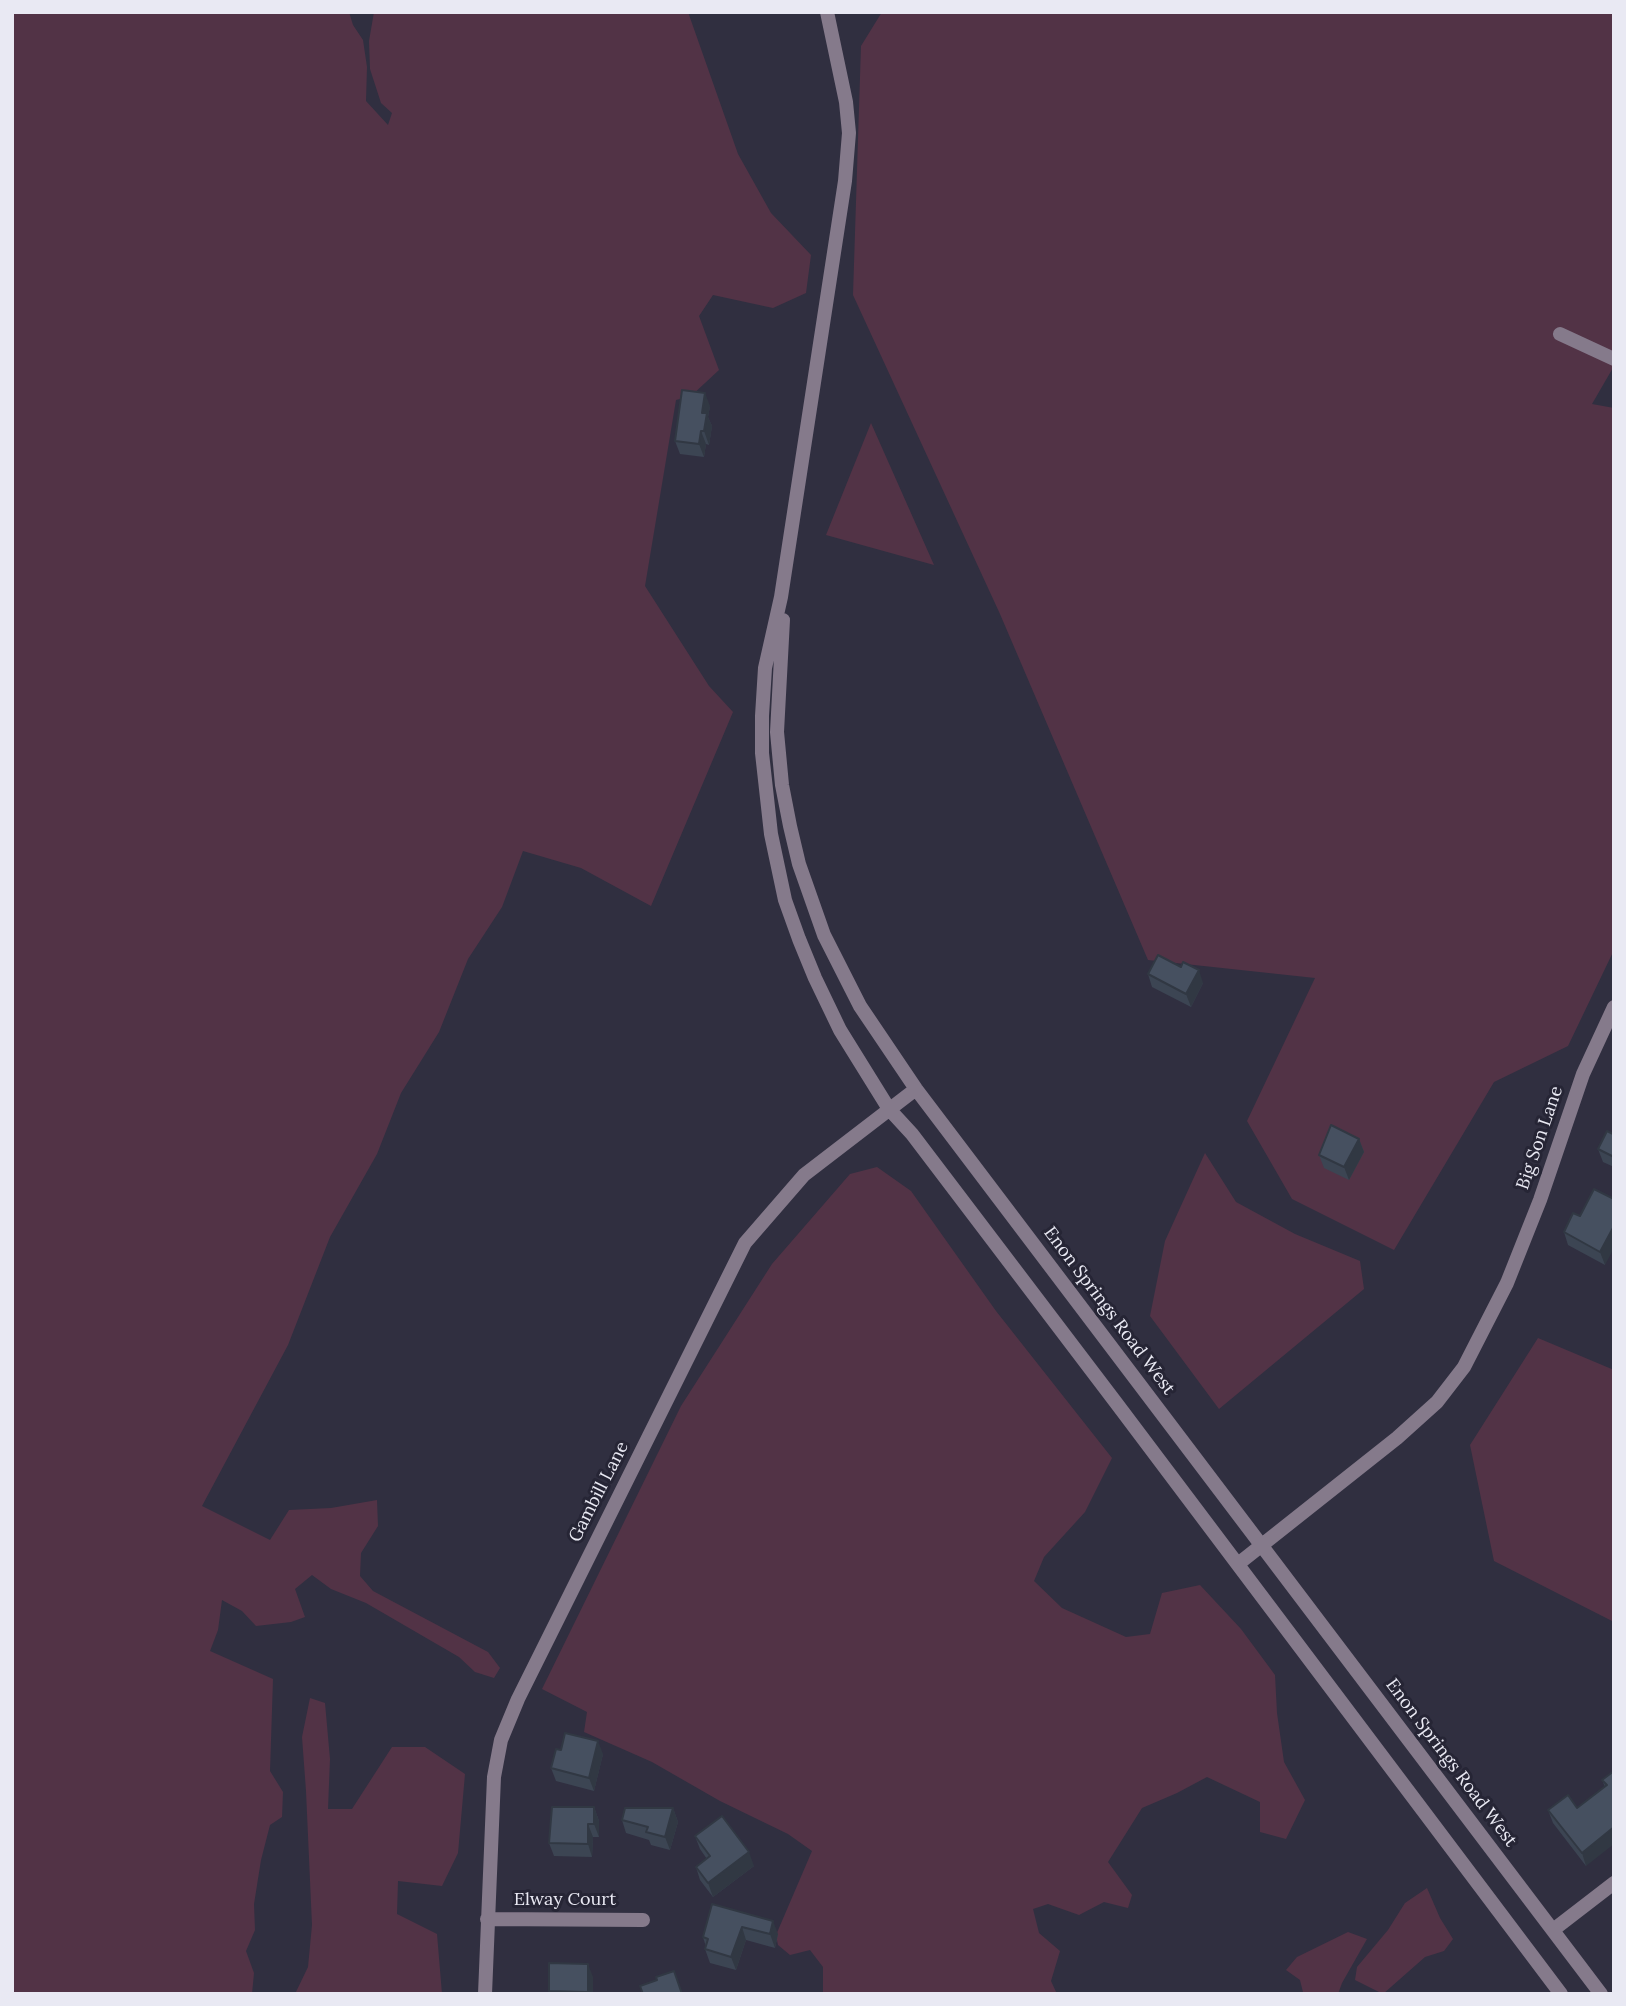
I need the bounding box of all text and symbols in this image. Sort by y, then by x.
street label: Big Son Lane [1512,1083,1568,1193]
street label: Enon Springs Road West [1039,1223,1179,1399]
street label: Gambill Lane [564,1438,634,1546]
street label: Enon Springs Road West [1381,1675,1521,1851]
street label: Elway Court [514,1889,616,1911]

